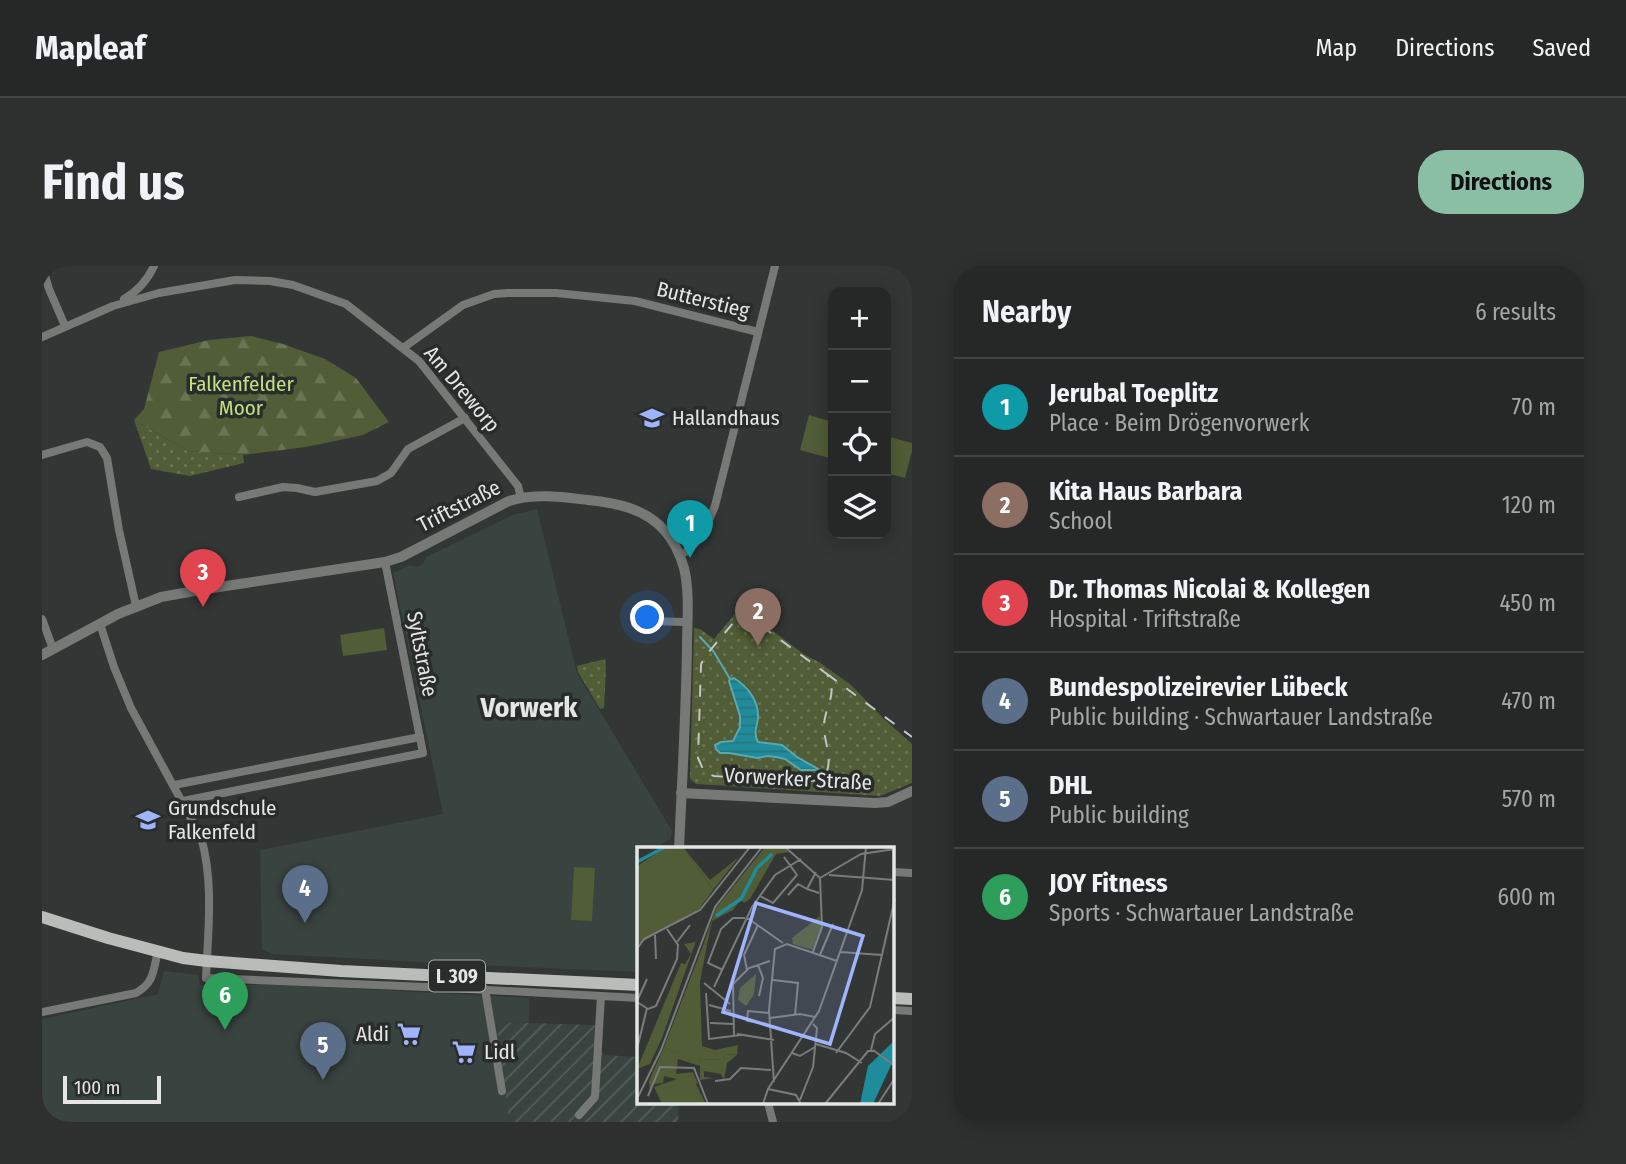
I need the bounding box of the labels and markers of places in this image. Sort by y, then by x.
school or university icon: Hallandhaus [638,404,666,432]
place label: Hallandhaus [672,405,780,431]
pin: 1 [667,500,713,558]
pin: 3 [180,549,226,607]
pin: 2 [735,588,781,646]
place label: Grundschule Falkenfeld [168,795,277,845]
school or university icon: Grundschule Falkenfeld [134,806,162,834]
pin: 4 [282,865,328,923]
pin: 6 [202,972,248,1030]
supermarket icon: Aldi [395,1020,423,1048]
place label: Aldi [356,1021,389,1047]
pin: 5 [300,1022,346,1080]
supermarket icon: Lidl [450,1038,478,1066]
place label: Lidl [484,1039,516,1065]

